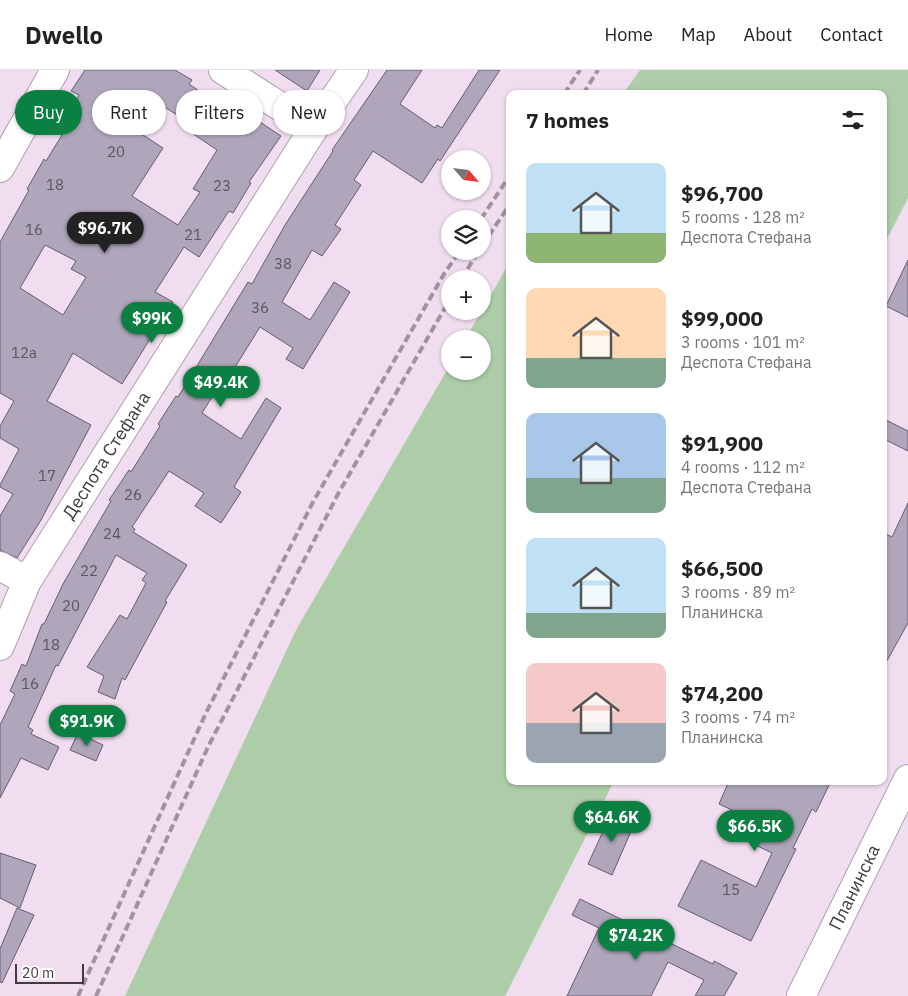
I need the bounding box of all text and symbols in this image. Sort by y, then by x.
text: Dwello [25,19,103,51]
text: Home [605,23,653,46]
text: Map [681,23,716,46]
text: About [744,23,792,46]
text: Contact [820,23,883,46]
chip: Buy [15,90,82,135]
chip: Rent [92,90,166,135]
chip: Filters [176,90,263,135]
chip: New [273,90,345,135]
text: 7 homes [526,106,609,134]
icon: filters [839,106,867,134]
house number: 20 [107,142,125,161]
north arrow [441,150,491,200]
map controls [441,150,491,380]
house number: 18 [46,175,64,194]
house number: 23 [213,176,231,195]
text: $96,700 [681,179,763,207]
icon: home [566,183,626,243]
text: 5 rooms · 128 m² [681,207,805,227]
button: layers [441,210,491,260]
pin: $96.7K [64,212,146,254]
text: $96.7K [78,218,132,238]
house number: 16 [25,220,43,239]
house number: 21 [184,225,202,244]
text: Деспота Стефана [681,227,812,247]
house number: 38 [274,254,292,273]
button: + [441,270,491,320]
house number: 36 [251,298,269,317]
pin: $99K [122,302,182,344]
text: $99,000 [681,304,763,332]
text: $99K [132,308,172,328]
icon: home [566,308,626,368]
button: − [441,330,491,380]
text: 3 rooms · 101 m² [681,332,805,352]
house number: 12a [11,343,37,362]
text: Деспота Стефана [681,352,812,372]
pin: $49.4K [180,366,262,408]
text: $49.4K [194,372,248,392]
street label: Деспота Стефана [57,387,155,523]
text: $91,900 [681,429,763,457]
icon: home [566,433,626,493]
text: 4 rooms · 112 m² [681,457,805,477]
house number: 17 [38,466,56,485]
text: Деспота Стефана [681,477,812,497]
house number: 26 [124,485,142,504]
house number: 24 [103,524,121,543]
text: $66,500 [681,554,763,582]
icon: home [566,558,626,618]
house number: 22 [80,561,98,580]
text: 3 rooms · 89 m² [681,582,795,602]
house number: 20 [62,596,80,615]
text: Планинска [681,602,763,622]
house number: 18 [42,635,60,654]
house number: 16 [21,674,39,693]
text: $74,200 [681,679,763,707]
icon: home [566,683,626,743]
pin: $91.9K [46,704,128,747]
text: 3 rooms · 74 m² [681,707,795,727]
text: $91.9K [60,711,114,731]
text: Планинска [681,727,763,747]
pin: $64.6K [571,800,653,843]
text: $64.6K [585,807,639,827]
pin: $66.5K [714,810,796,852]
text: $66.5K [728,816,782,836]
street label: Планинска [823,840,885,934]
house number: 15 [722,880,740,899]
pin: $74.2K [595,918,677,961]
text: $74.2K [609,925,663,945]
scale bar [15,961,84,984]
text: 20 m [22,964,54,982]

